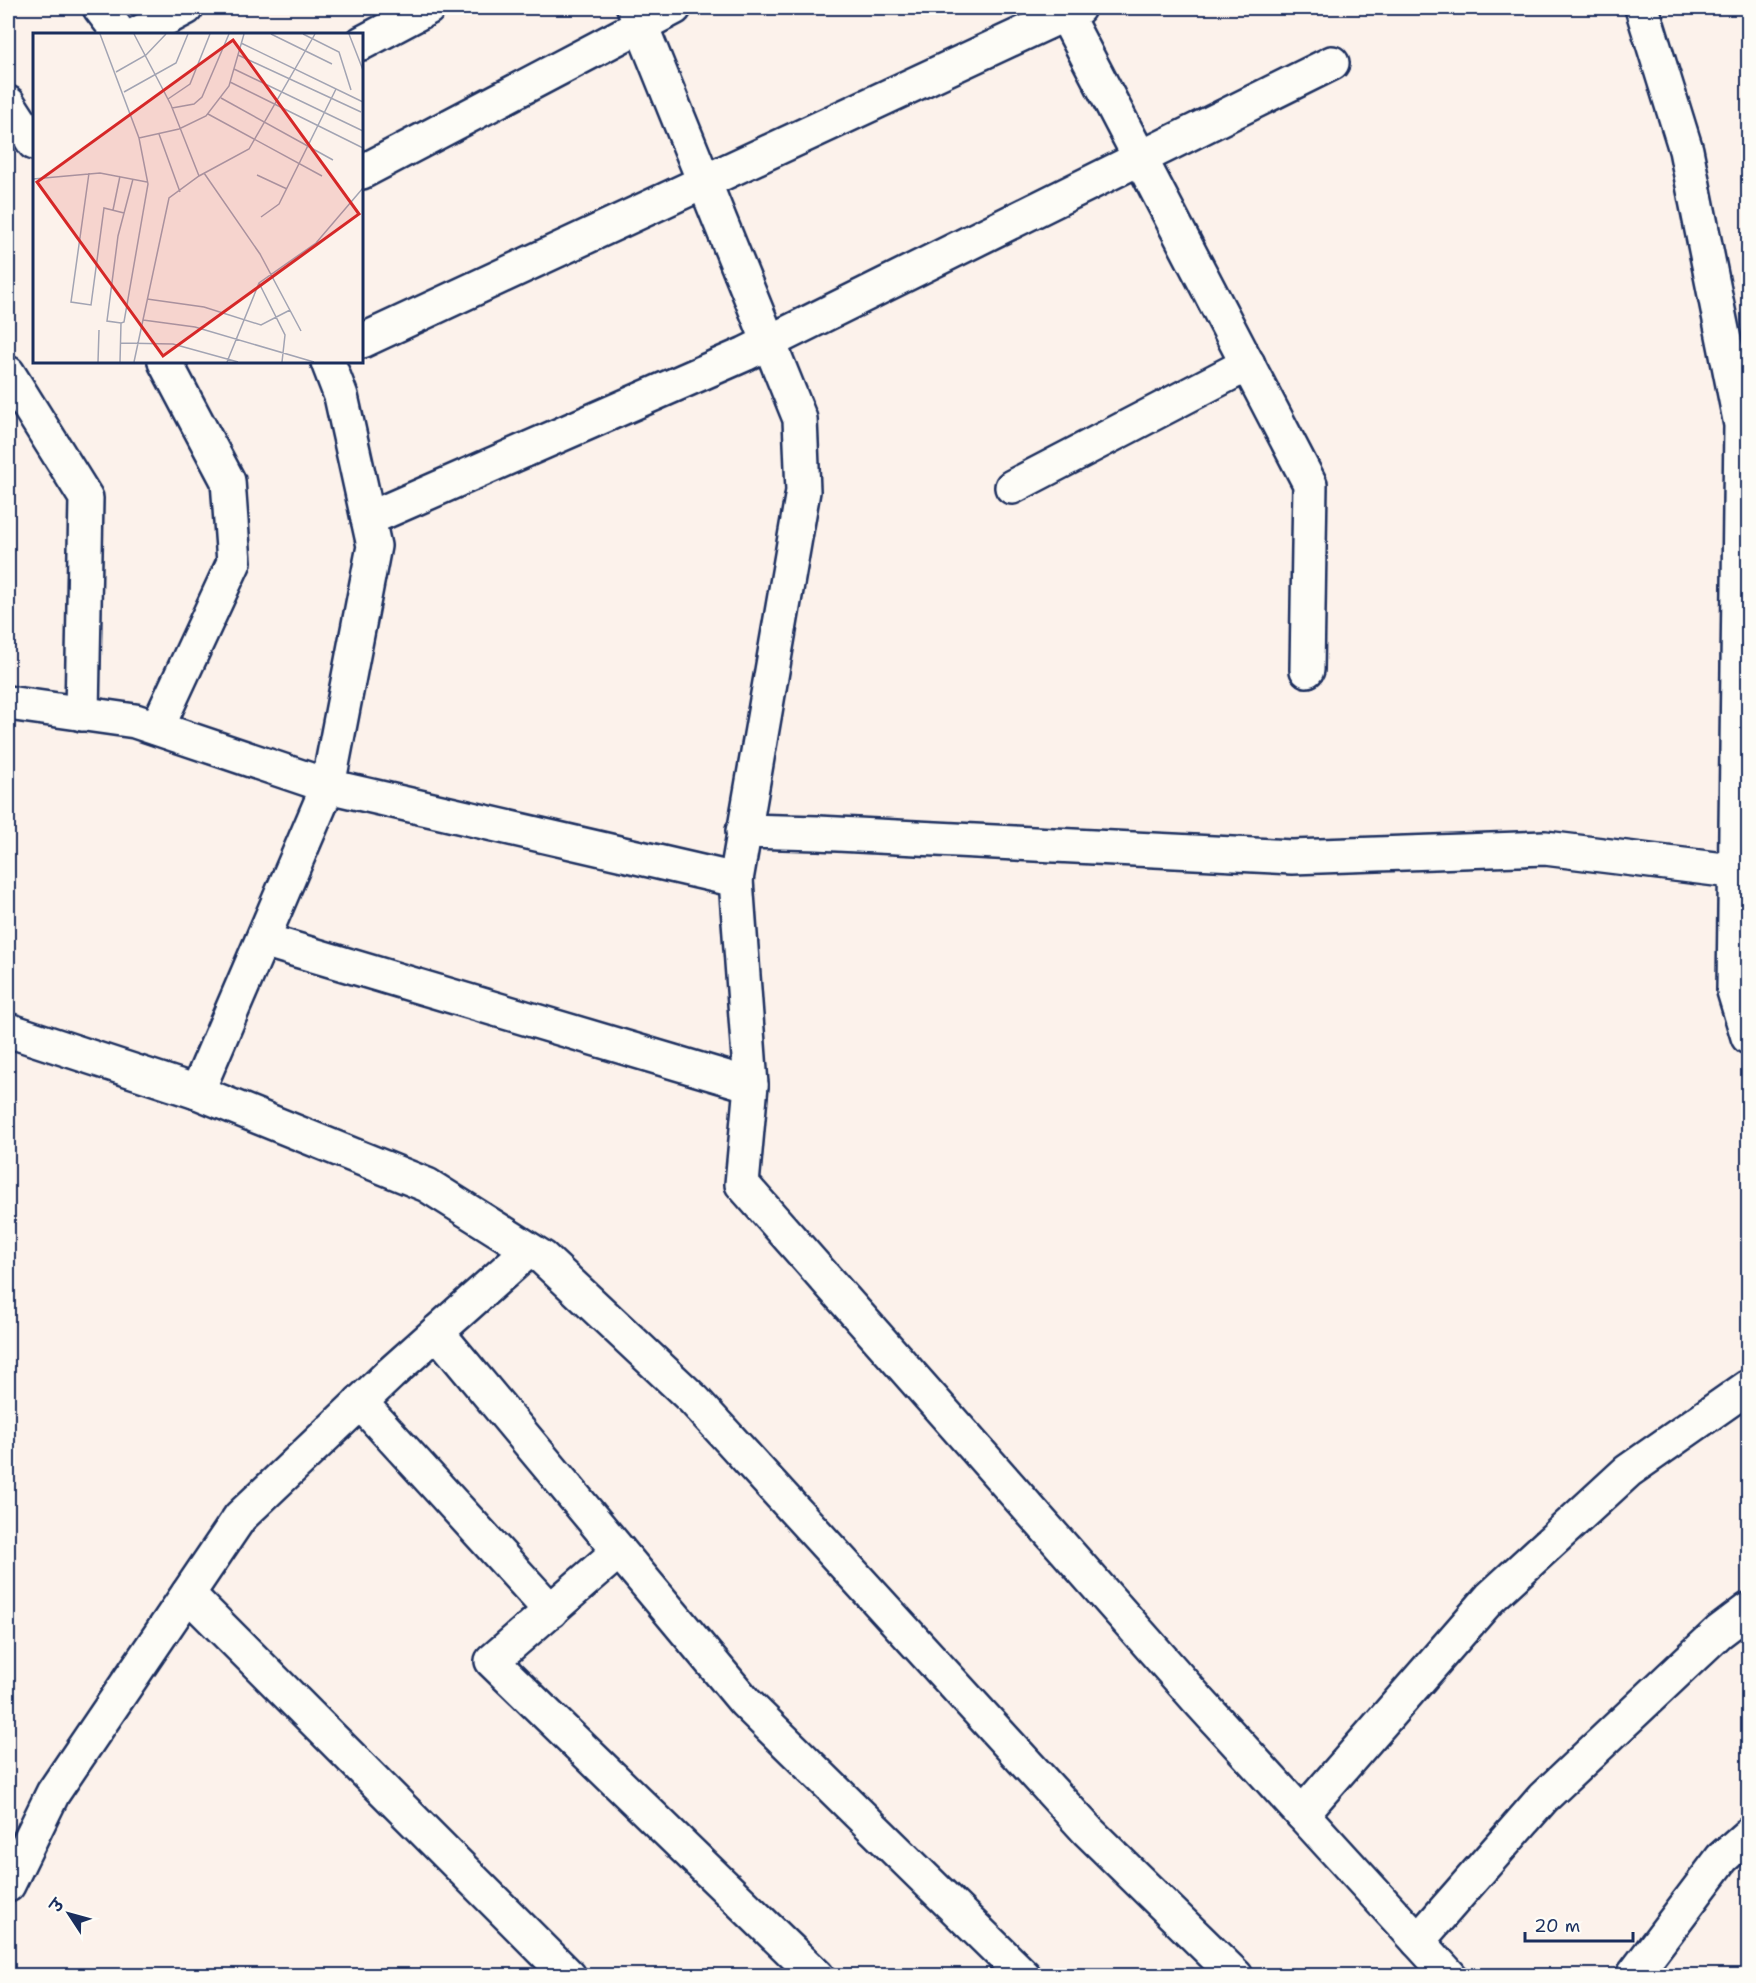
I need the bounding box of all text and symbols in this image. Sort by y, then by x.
inset map [33,33,363,363]
north arrow [39,1884,99,1944]
text: उ [44,1894,70,1918]
scale bar [1525,1905,1633,1943]
text: 20 m [1534,1914,1580,1938]

